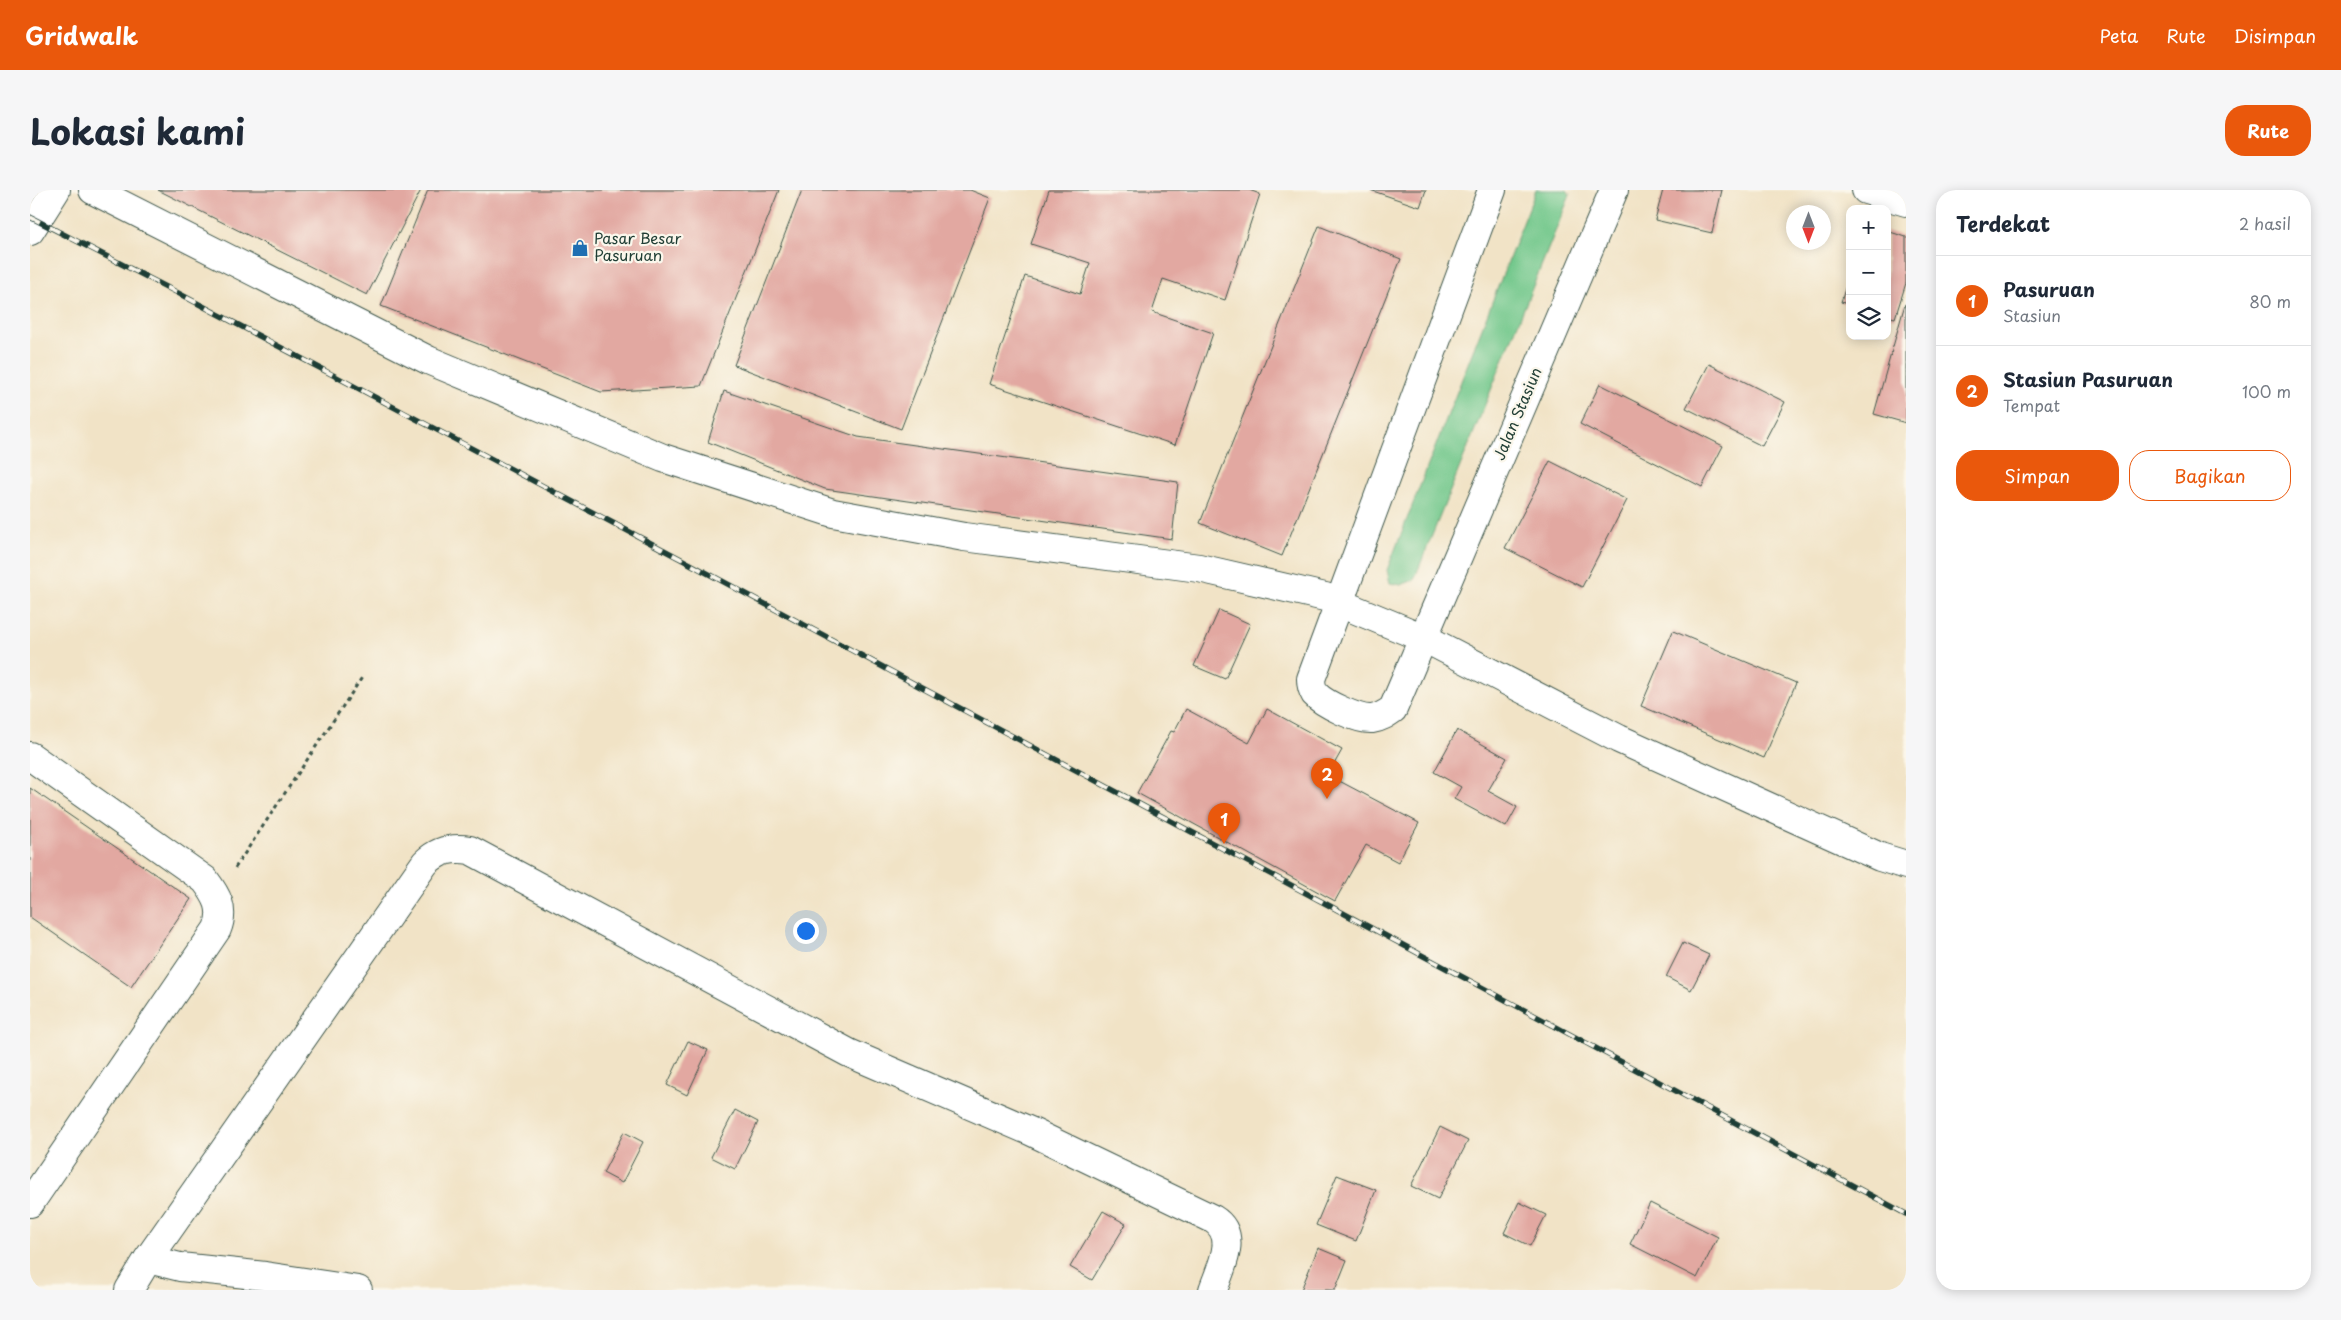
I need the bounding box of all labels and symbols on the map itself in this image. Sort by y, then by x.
north arrow [1786,205,1831,250]
place label: Pasar Besar Pasuruan [594,226,682,266]
shop icon: Pasar Besar Pasuruan [570,238,590,258]
street label: Jalan Stasiun [1487,363,1547,463]
pin: 2 [1311,758,1343,799]
pin: 1 [1208,803,1240,844]
your location [793,918,819,944]

